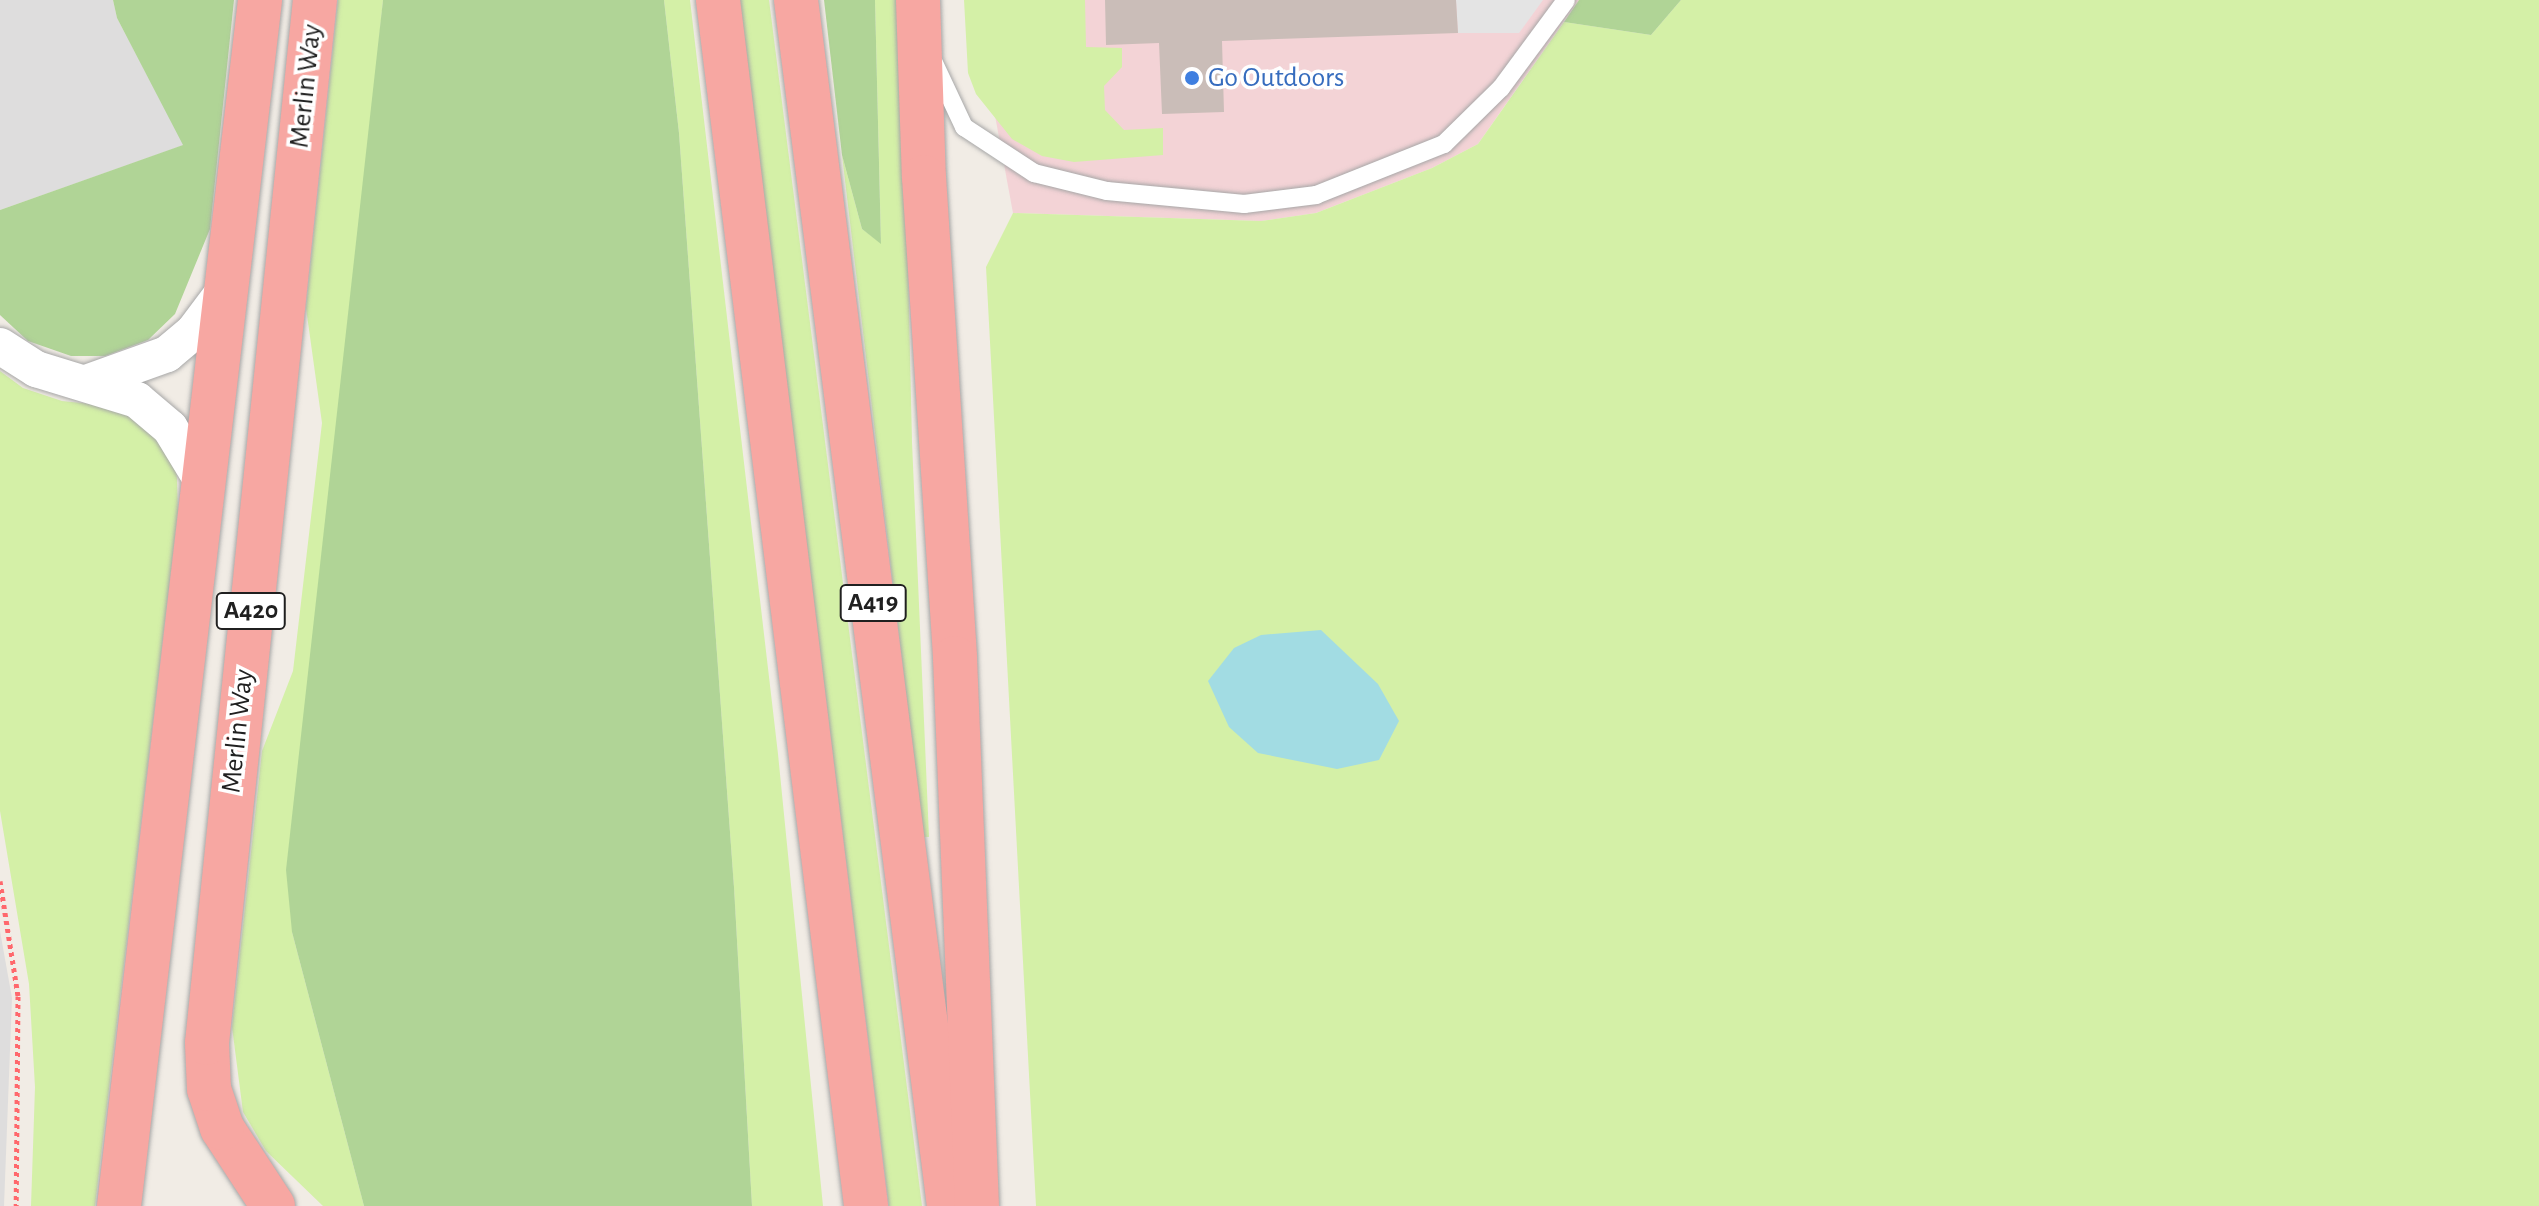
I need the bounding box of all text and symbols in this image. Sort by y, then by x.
street label: Merlin Way [283,22,329,150]
place label: Go Outdoors [1208,61,1344,95]
marker: Go Outdoors [1183,69,1201,87]
road number: A419 [839,581,907,625]
road number: A420 [215,589,287,633]
street label: Merlin Way [215,667,261,795]

